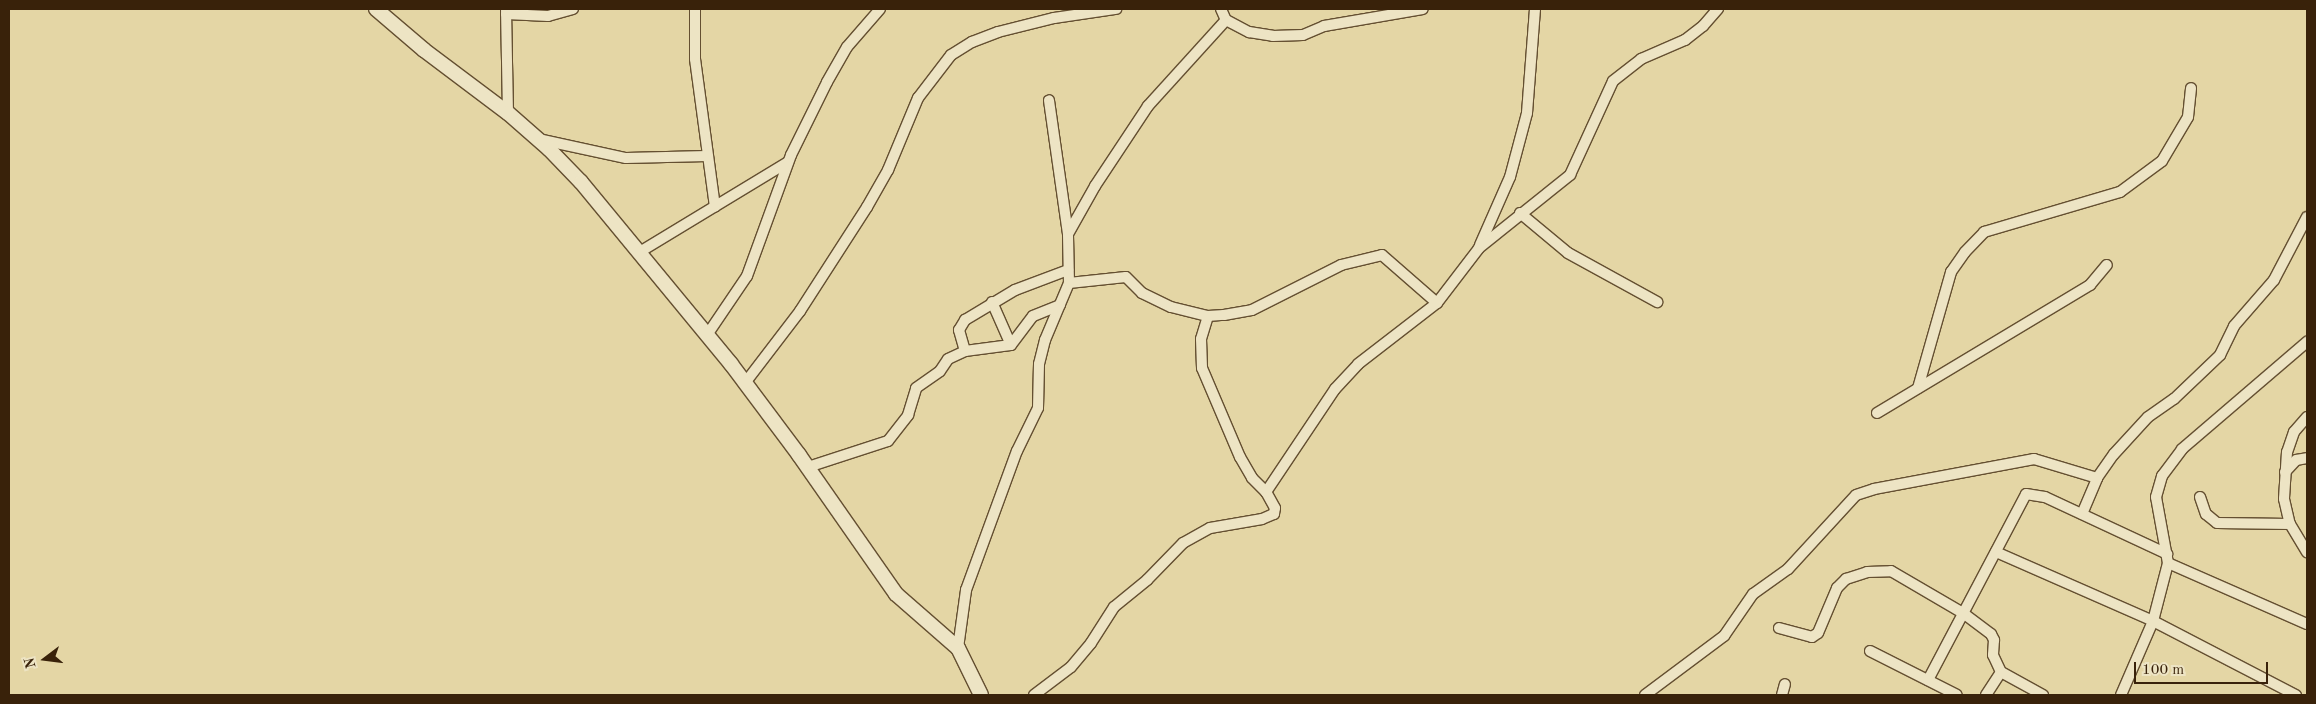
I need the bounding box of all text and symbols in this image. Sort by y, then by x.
north arrow [20,634,70,684]
scale bar [2136,652,2270,684]
text: N [22,656,39,670]
text: 100 m [2142,663,2184,678]

